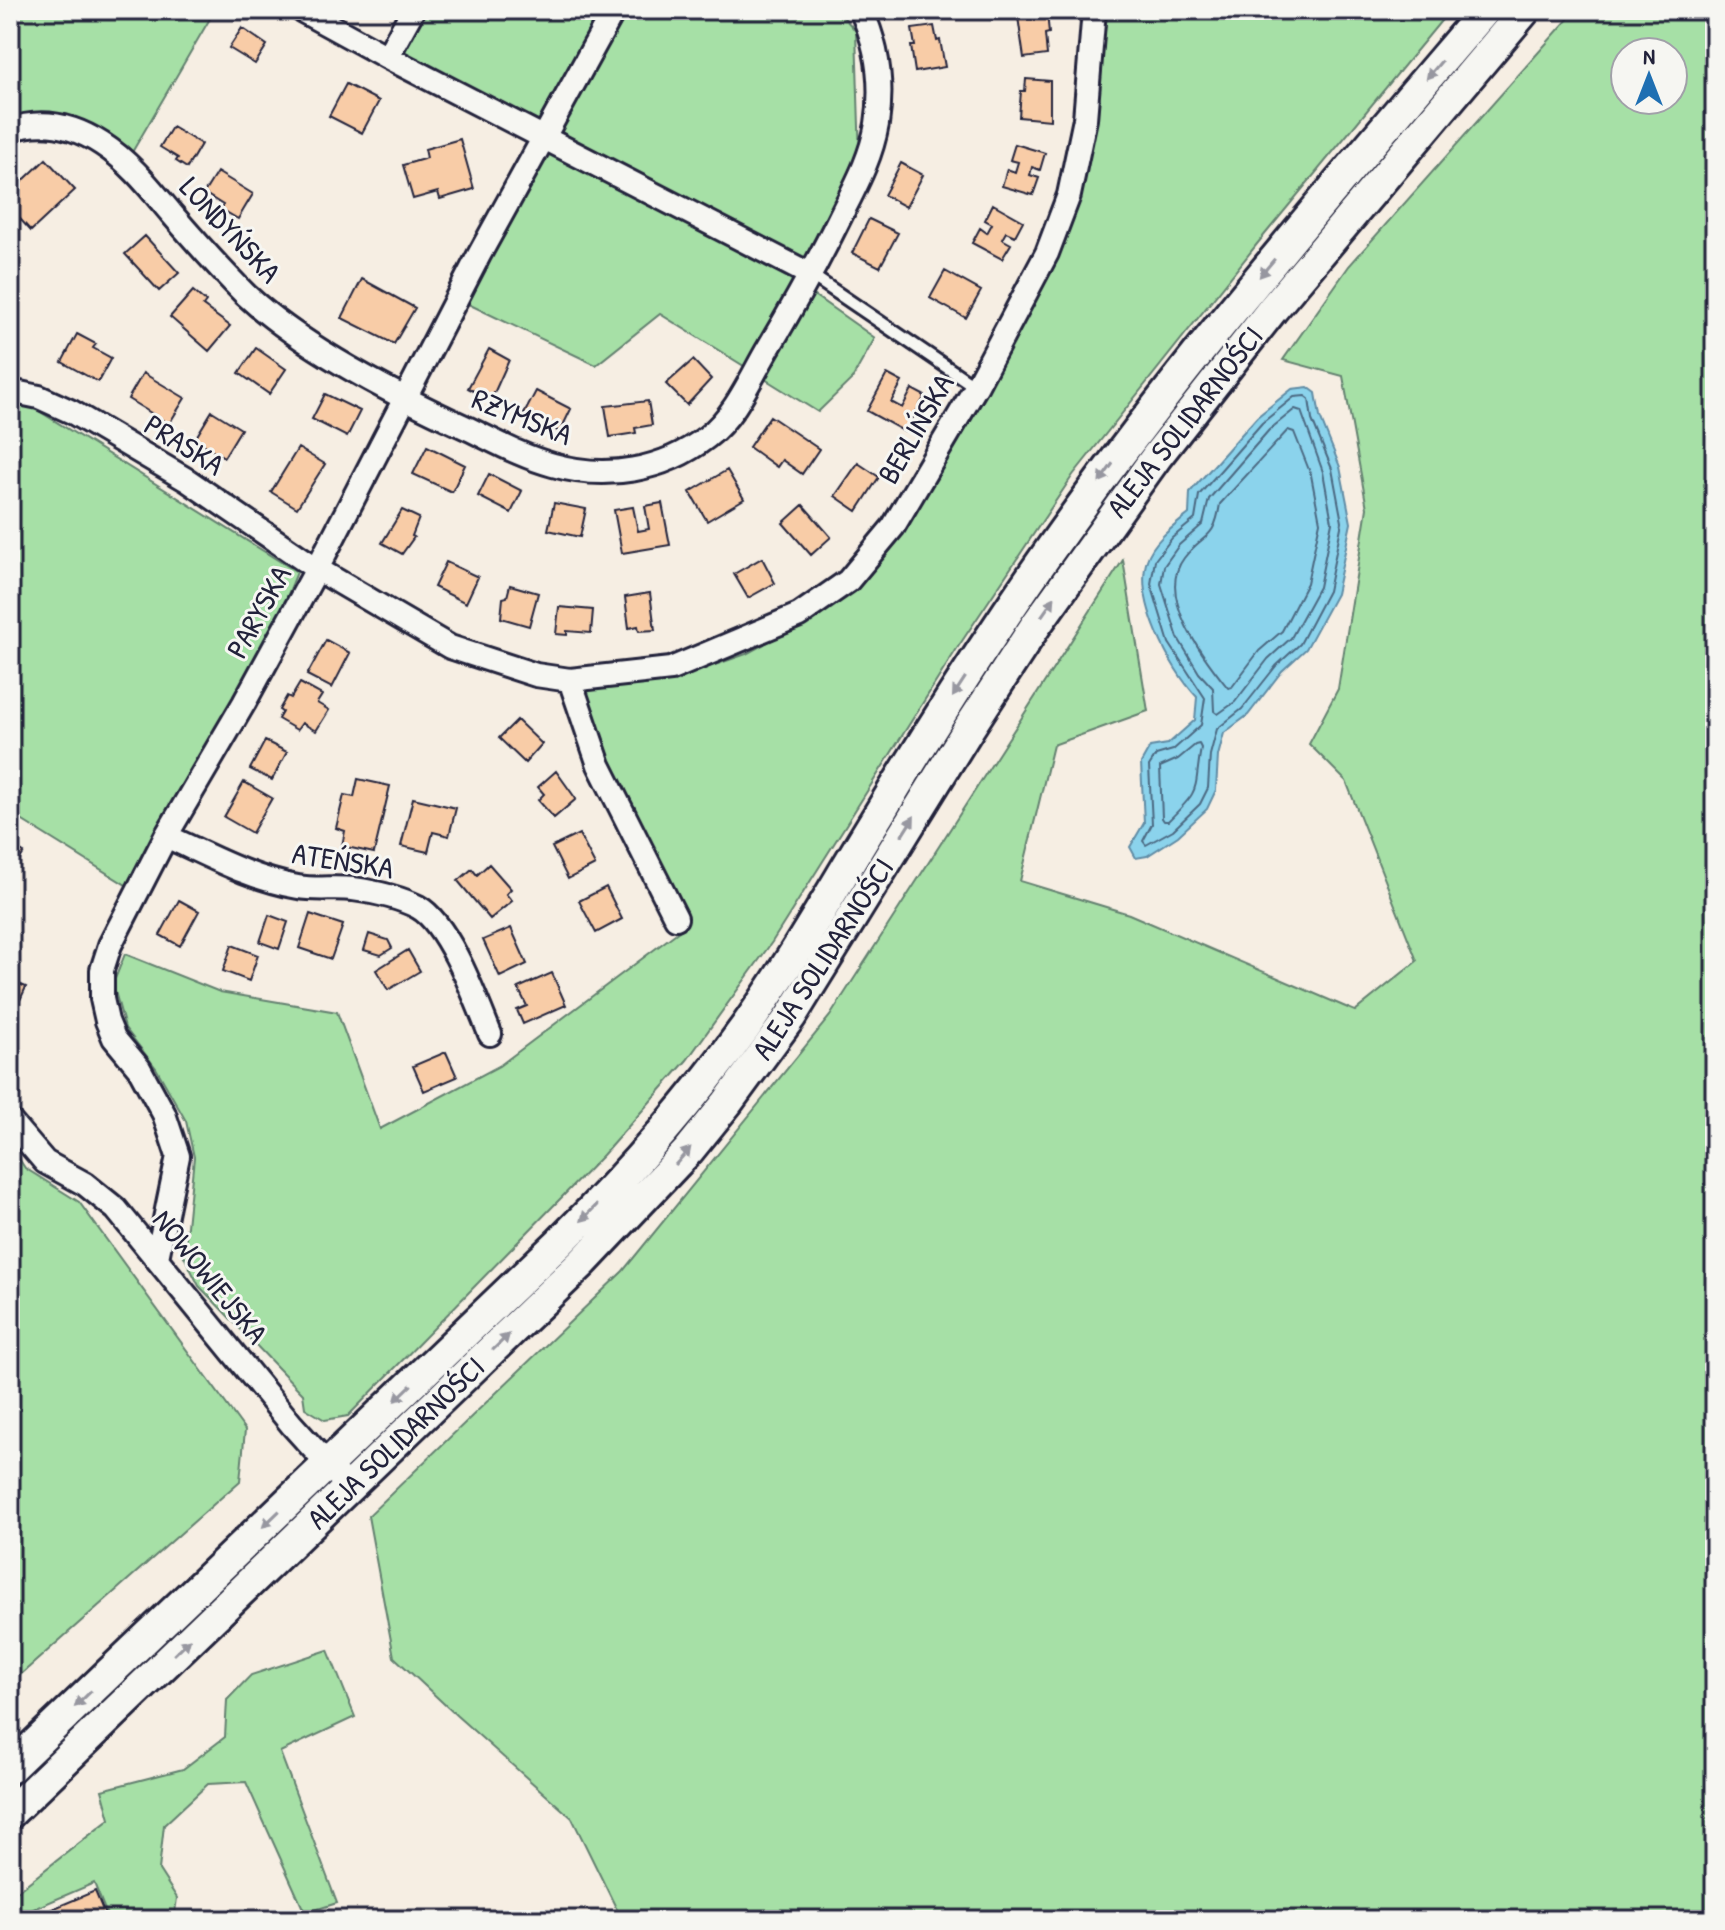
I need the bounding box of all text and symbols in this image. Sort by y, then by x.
north arrow [1609,36,1689,116]
text: N [1643,41,1655,71]
one-way arrow [1426,59,1443,79]
street label: LONDYŃSKA [171,168,290,291]
one-way arrow [1259,258,1276,278]
street label: ALEJA SOLIDARNOŚCI [1097,317,1272,525]
street label: BERLIŃSKA [868,366,963,491]
street label: RZYMSKA [467,378,578,454]
street label: PRASKA [137,404,232,484]
one-way arrow [1099,462,1114,483]
street label: PARYSKA [216,558,300,665]
one-way arrow [1040,597,1055,618]
one-way arrow [951,676,966,697]
one-way arrow [901,815,915,837]
street label: ATEŃSKA [290,832,397,888]
street label: ALEJA SOLIDARNOŚCI [742,850,902,1067]
one-way arrow [674,1147,691,1167]
street label: NOWOWIEJSKA [144,1201,277,1352]
one-way arrow [580,1203,599,1222]
one-way arrow [491,1333,510,1351]
street label: ALEJA SOLIDARNOŚCI [298,1347,493,1538]
one-way arrow [393,1384,412,1402]
one-way arrow [261,1510,280,1528]
one-way arrow [173,1638,192,1656]
one-way arrow [74,1689,93,1707]

